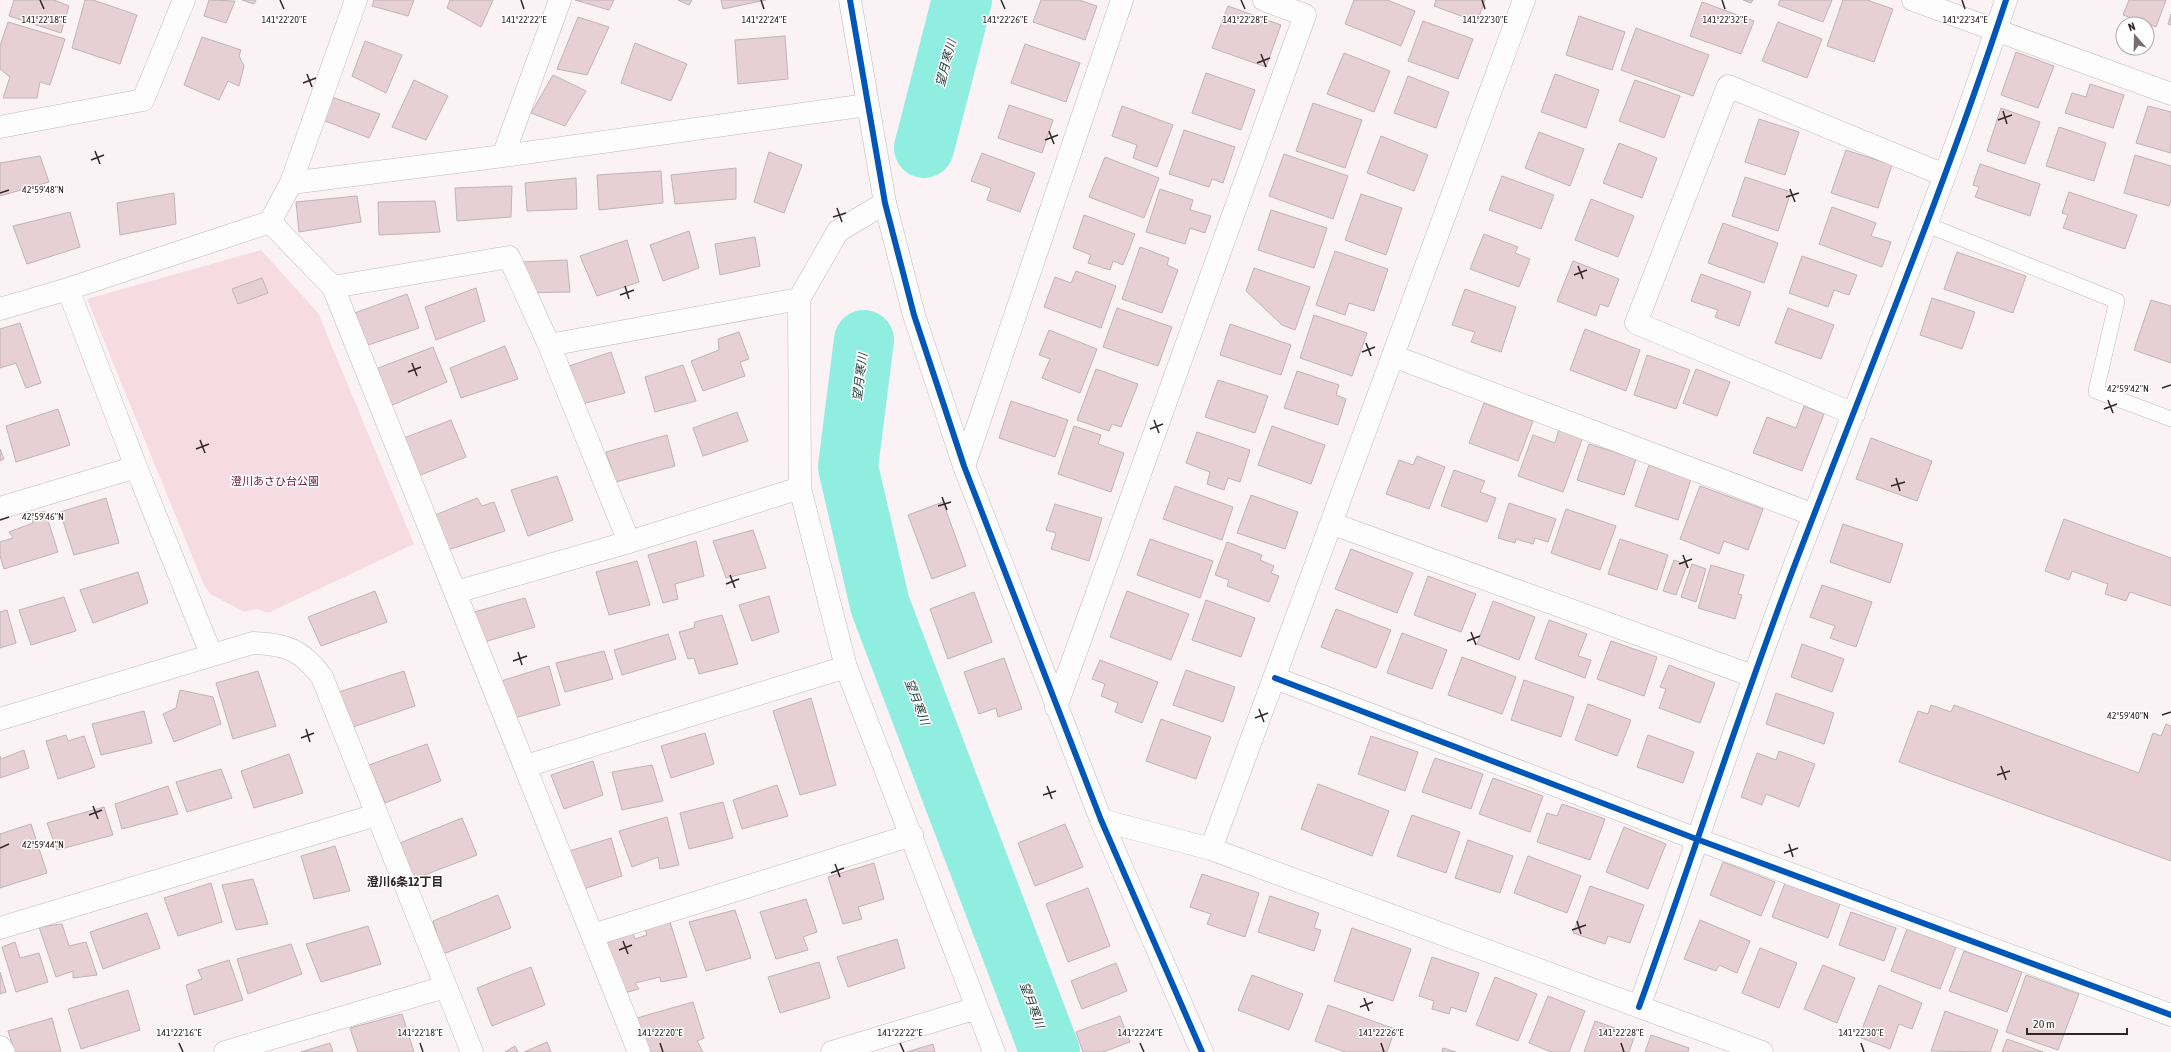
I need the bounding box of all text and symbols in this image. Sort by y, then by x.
text: 141°22'18"E [22,14,67,25]
text: 141°22'20"E [262,14,307,25]
text: 141°22'22"E [502,14,547,25]
text: 141°22'24"E [742,14,787,25]
text: 141°22'26"E [983,14,1028,25]
text: 141°22'28"E [1223,14,1268,25]
text: 141°22'30"E [1463,14,1508,25]
text: 141°22'32"E [1703,14,1748,25]
text: 141°22'34"E [1943,14,1988,25]
north arrow [2115,16,2155,56]
text: N [2126,20,2137,33]
water label: 望月寒川 [933,36,959,88]
text: 42°59'48"N [22,184,64,195]
water label: 望月寒川 [850,350,870,402]
text: 42°59'42"N [2107,383,2149,394]
park label: 澄川あさひ台公園 [231,475,319,487]
text: 42°59'46"N [22,511,64,522]
water label: 望月寒川 [902,677,933,729]
text: 42°59'40"N [2107,710,2149,721]
text: 42°59'44"N [22,839,64,850]
district label: 澄川6条12丁目 [367,875,443,889]
water label: 望月寒川 [1017,980,1048,1032]
scale bar [2027,1010,2127,1036]
text: 20 m [2033,1017,2055,1031]
text: 141°22'16"E [157,1027,202,1038]
text: 141°22'18"E [398,1027,443,1038]
text: 141°22'20"E [638,1027,683,1038]
text: 141°22'22"E [878,1027,923,1038]
text: 141°22'24"E [1118,1027,1163,1038]
text: 141°22'26"E [1359,1027,1404,1038]
text: 141°22'28"E [1599,1027,1644,1038]
text: 141°22'30"E [1839,1027,1884,1038]

